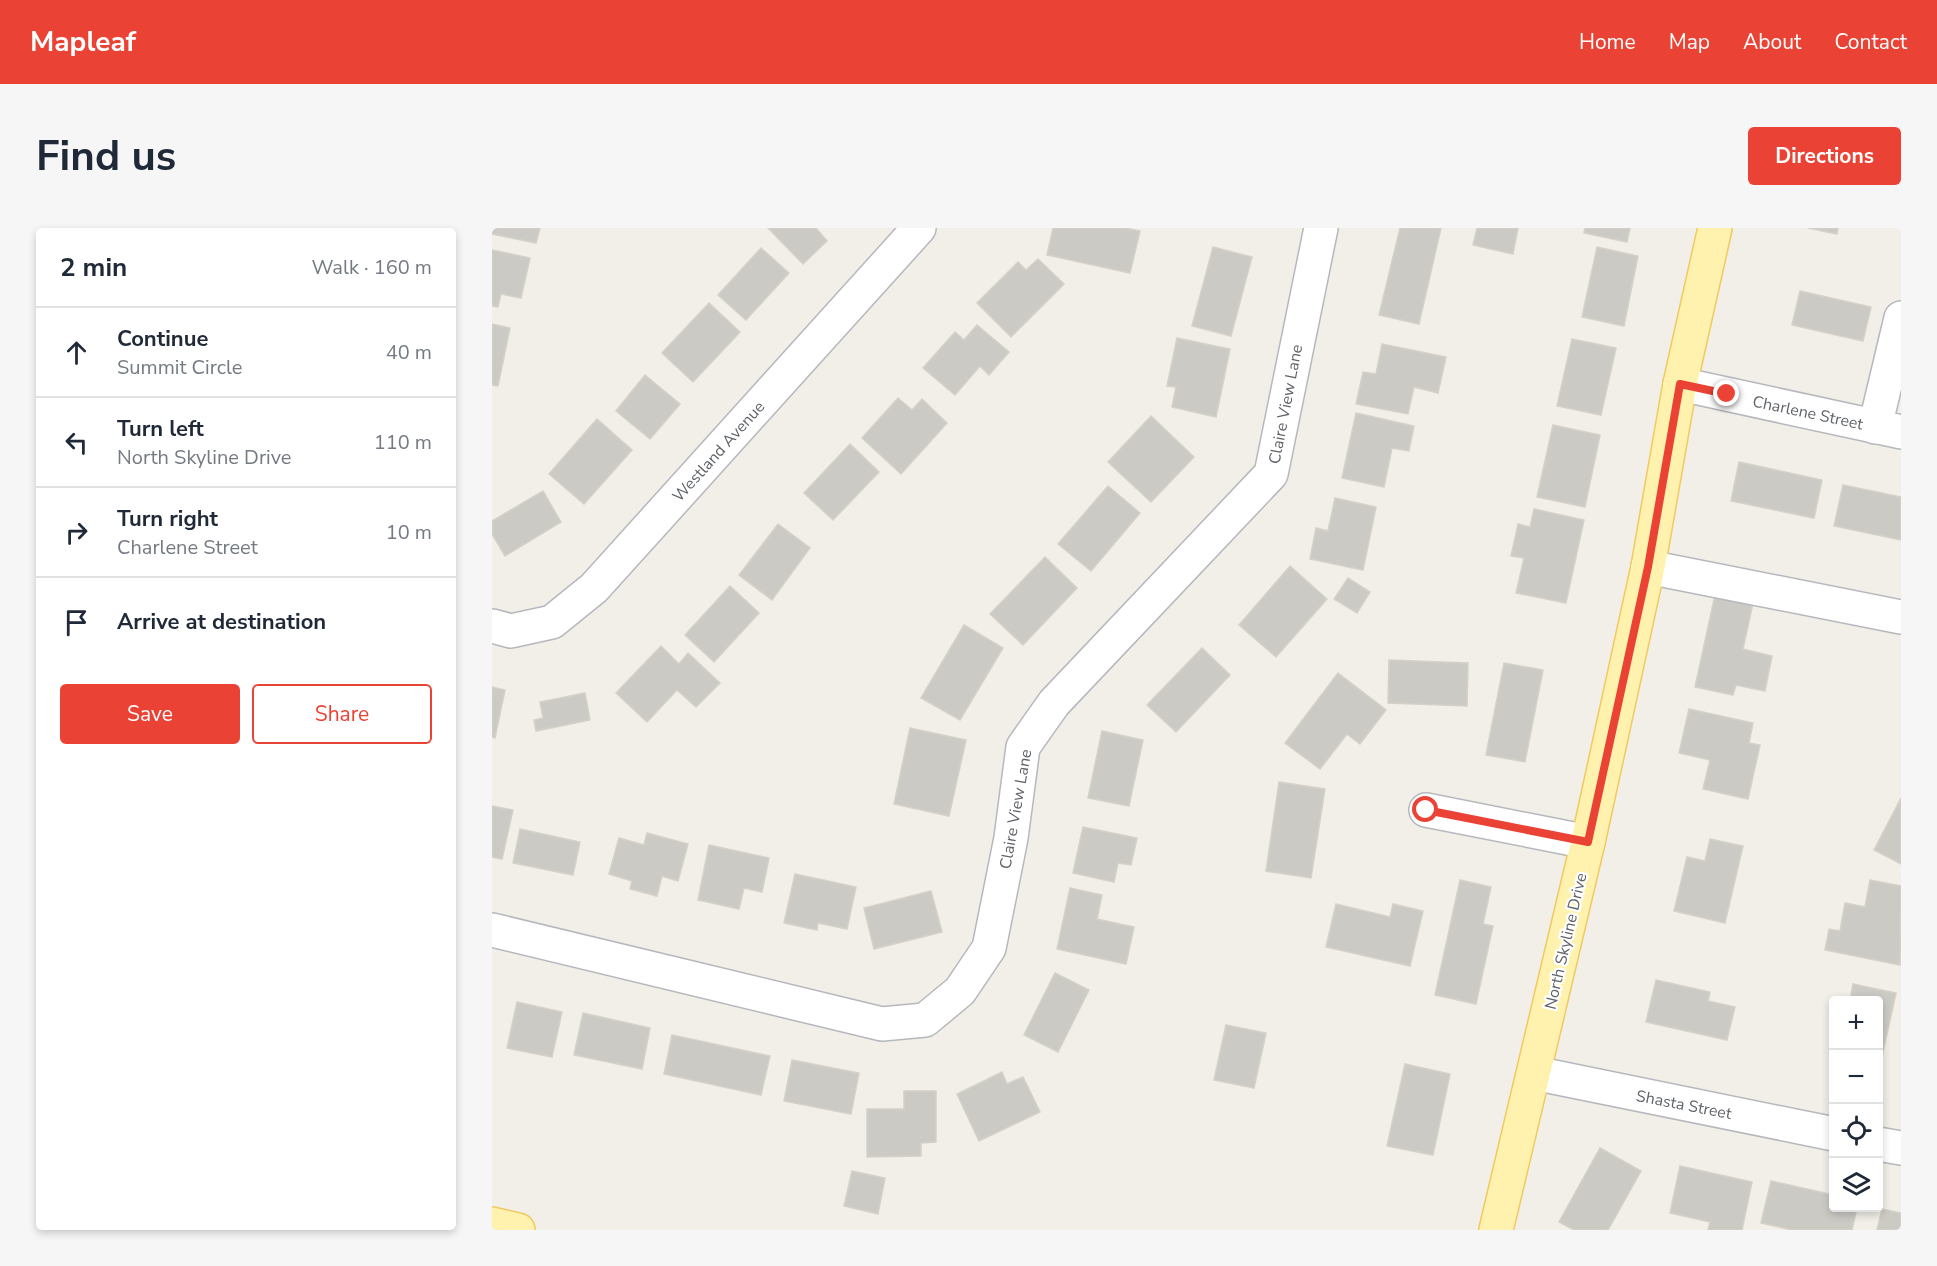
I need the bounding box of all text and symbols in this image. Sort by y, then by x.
text: Mapleaf [30,23,136,61]
text: Home [1579,28,1636,56]
text: Map [1669,28,1710,56]
text: About [1743,28,1801,56]
text: Contact [1834,28,1907,56]
button: Directions [1748,127,1901,185]
text: Find us [36,128,176,185]
text: 2 min [60,250,127,285]
text: Walk · 160 m [312,254,432,281]
text: Continue [117,324,208,354]
icon: ahead [60,336,93,369]
text: 40 m [386,339,432,366]
street label: Claire View Lane [1264,342,1308,466]
text: Summit Circle [117,354,242,381]
route end [1713,380,1739,406]
street label: Charlene Street [1750,391,1866,436]
street label: Westland Avenue [668,397,770,507]
text: Turn left [117,414,204,444]
icon: left [60,426,93,459]
text: 110 m [374,429,432,456]
text: North Skyline Drive [117,444,292,471]
text: Turn right [117,504,218,534]
icon: right [60,516,93,549]
text: 10 m [386,519,432,546]
text: Charlene Street [117,534,258,561]
icon: arrive [60,606,93,639]
text: Arrive at destination [117,607,326,637]
button: Save [60,684,240,744]
button: Share [252,684,432,744]
street label: Claire View Lane [995,747,1037,871]
route start [1412,796,1438,822]
street label: North Skyline Drive [1540,871,1592,1012]
map controls [1829,996,1883,1212]
button: + [1829,996,1883,1050]
button: − [1829,1050,1883,1104]
street label: Shasta Street [1634,1085,1734,1125]
button: locate [1829,1104,1883,1158]
button: layers [1829,1158,1883,1212]

